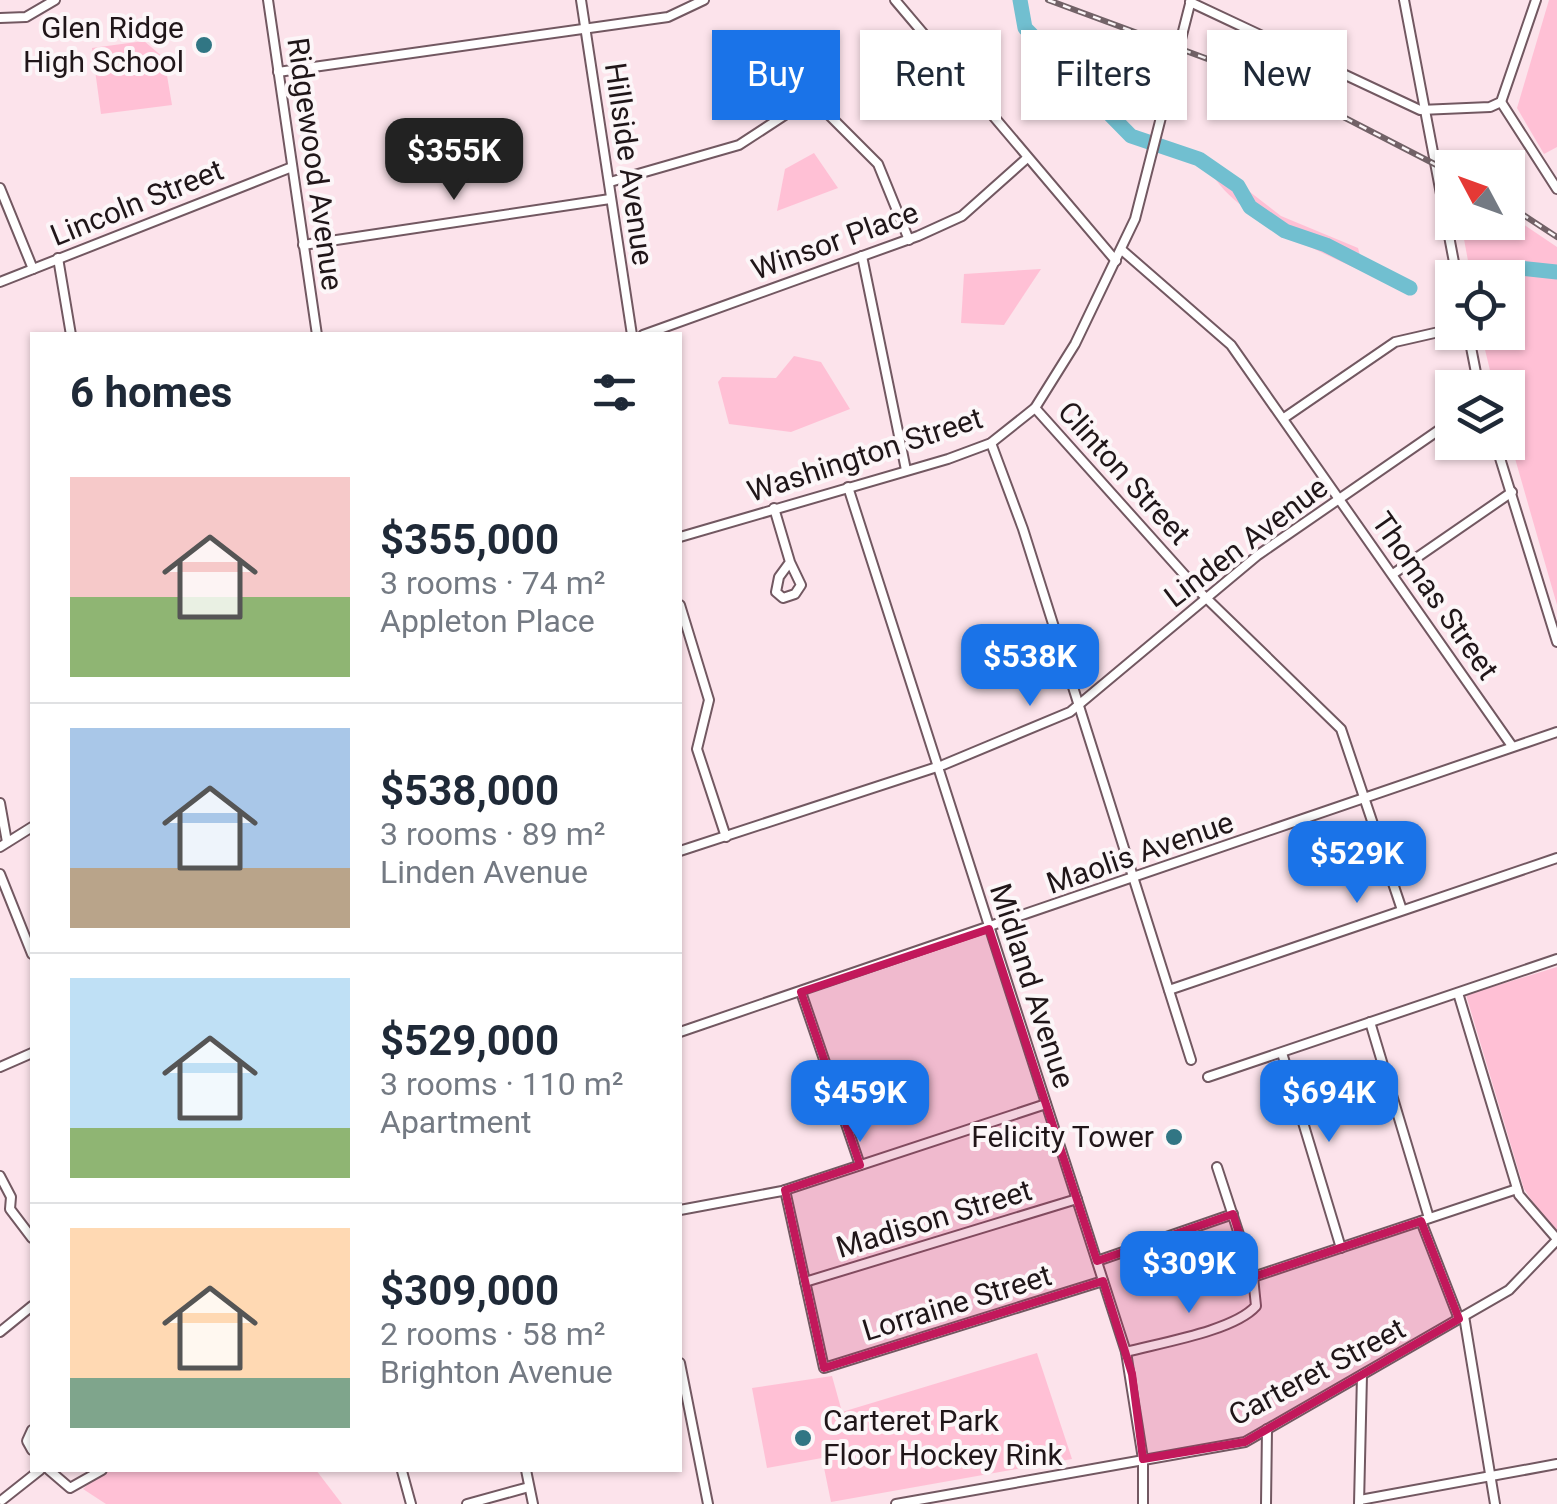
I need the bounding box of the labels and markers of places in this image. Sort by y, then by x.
place label: Glen Ridge High School [23,10,184,79]
marker: Glen Ridge High School [193,34,215,56]
pin: $355K [384,118,524,203]
pin: $538K [960,624,1100,709]
pin: $529K [1287,821,1427,906]
pin: $459K [790,1060,930,1145]
pin: $694K [1259,1060,1399,1145]
place label: Felicity Tower [971,1119,1154,1154]
marker: Felicity Tower [1163,1126,1185,1148]
pin: $309K [1119,1231,1259,1316]
place label: Carteret Park Floor Hockey Rink [823,1403,1064,1472]
marker: Carteret Park Floor Hockey Rink [792,1427,814,1449]

